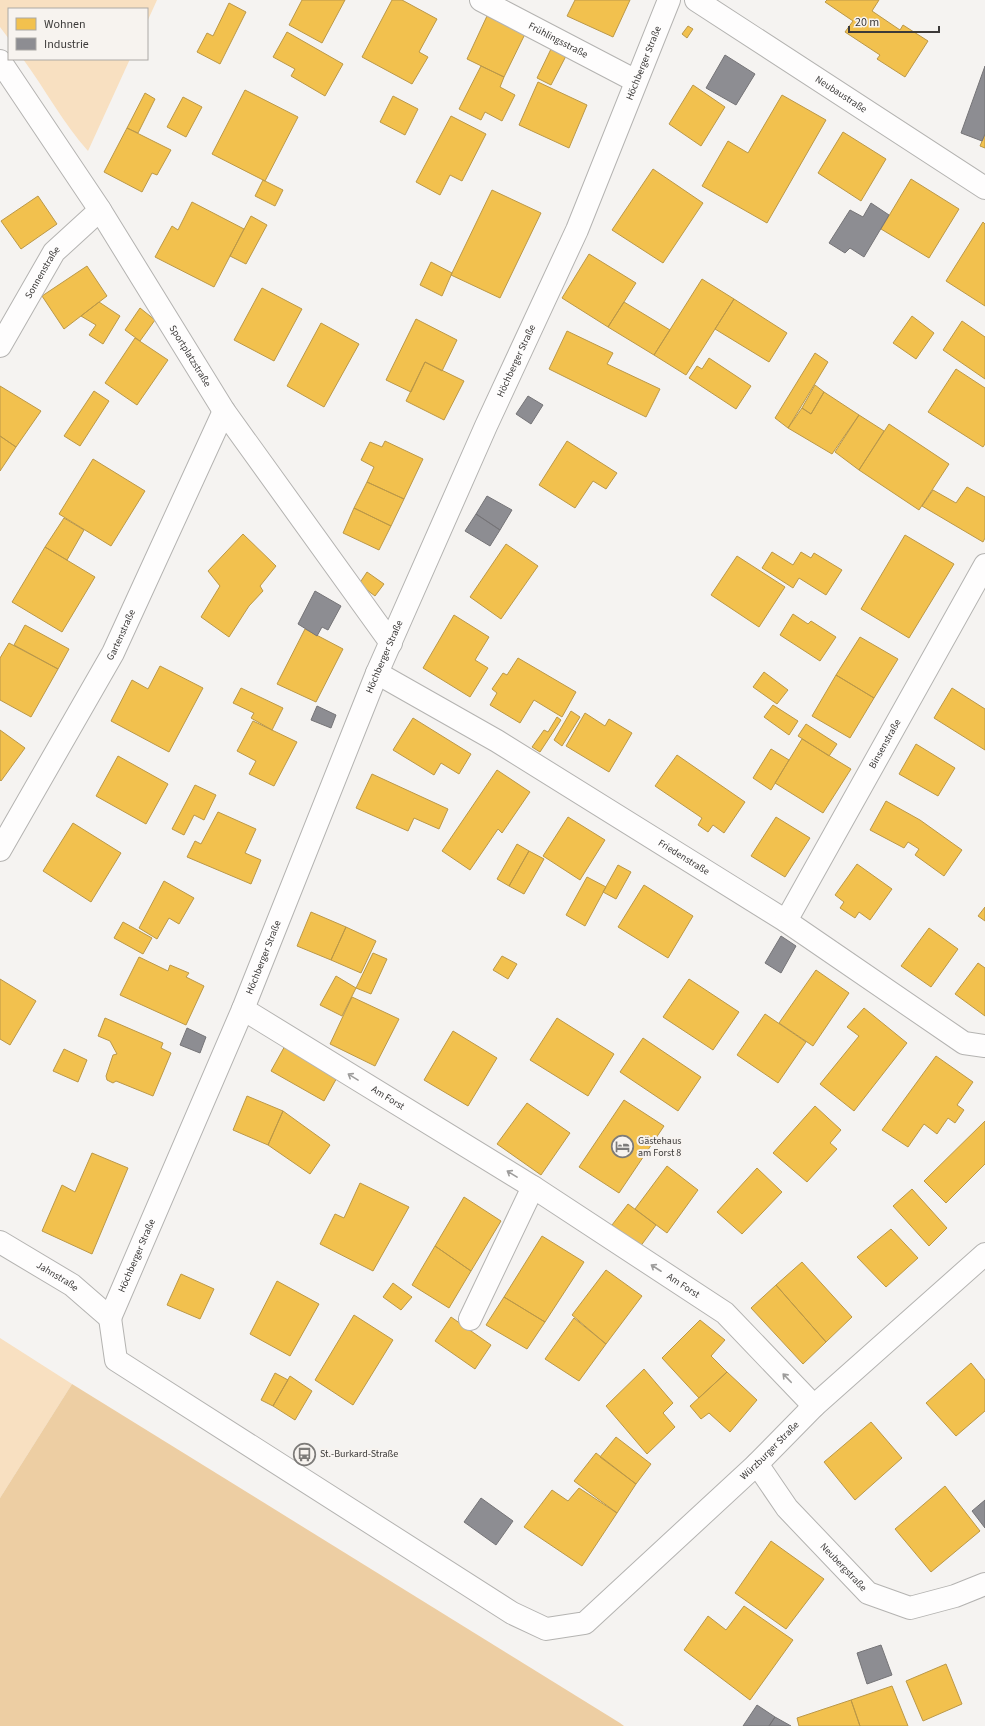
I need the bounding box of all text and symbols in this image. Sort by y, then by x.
legend [8,8,148,60]
scale bar [849,8,939,34]
text: 20 m [855,14,879,31]
text: Wohnen [44,16,86,33]
street label: Frühlingsstraße [526,19,590,62]
street label: Höchberger Straße [623,24,665,102]
text: Industrie [44,36,89,53]
street label: Neubaustraße [812,72,870,116]
street label: Sonnenstraße [22,243,63,301]
street label: Sportplatzstraße [166,322,214,390]
street label: Höchberger Straße [493,322,539,399]
street label: Gartenstraße [103,607,139,663]
street label: Höchberger Straße [363,618,407,696]
street label: Binsenstraße [866,716,905,771]
street label: Friedenstraße [655,836,712,879]
street label: Höchberger Straße [243,918,285,997]
one-way arrow [347,1072,359,1080]
street label: Am Forst [369,1082,408,1114]
hotel icon: Gästehaus am Forst 8 [609,1134,635,1160]
place label: Gästehaus am Forst 8 [638,1134,682,1160]
one-way arrow [507,1170,518,1178]
street label: Höchberger Straße [115,1217,159,1294]
street label: Jahnstraße [34,1258,82,1295]
one-way arrow [651,1264,662,1272]
street label: Am Forst [664,1270,703,1302]
one-way arrow [782,1373,792,1383]
street label: Würzburger Straße [737,1418,802,1483]
bus stop icon: St.-Burkard-Straße [292,1441,318,1467]
place label: St.-Burkard-Straße [320,1447,398,1461]
street label: Neubergstraße [817,1540,870,1595]

